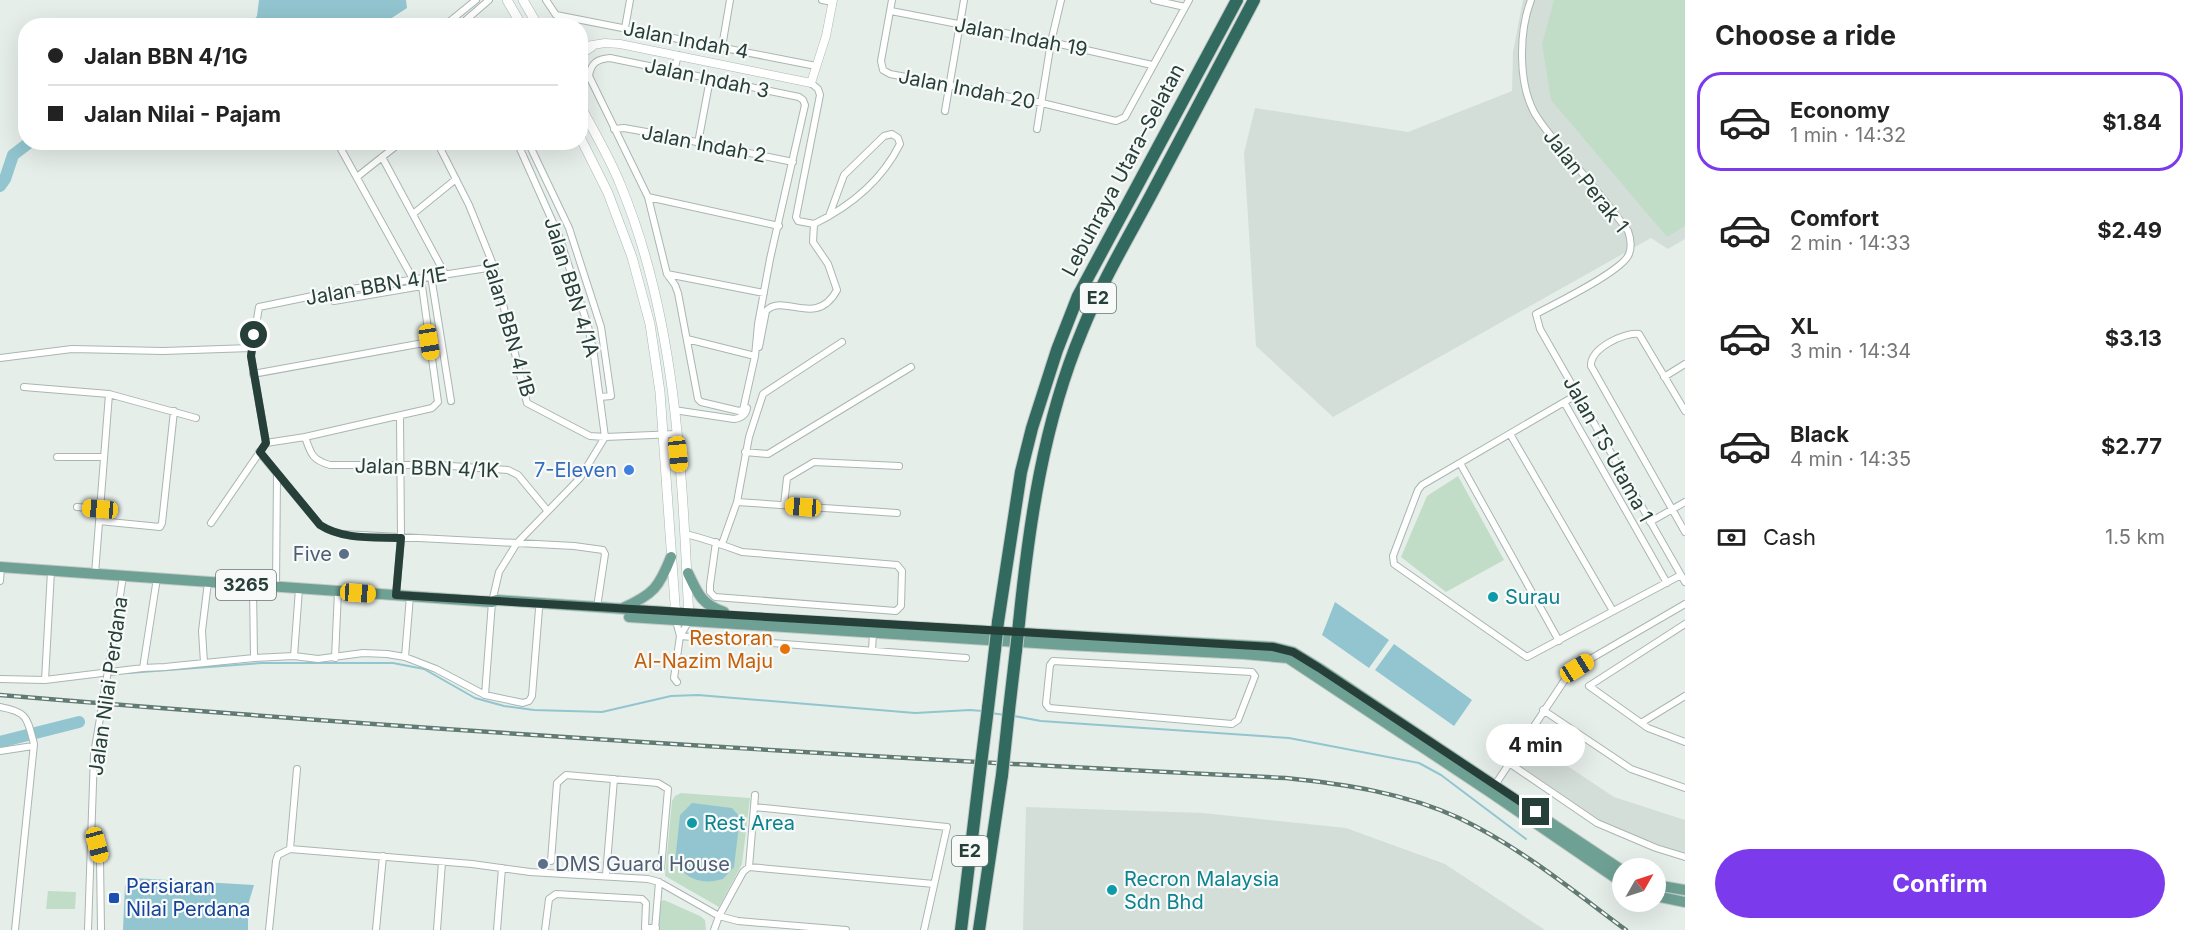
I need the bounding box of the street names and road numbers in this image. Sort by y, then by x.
street label: Jalan Indah 19 [953,12,1089,62]
street label: Jalan Indah 4 [621,16,751,64]
street label: Jalan Indah 3 [643,53,771,103]
street label: Lebuhraya Utara–Selatan [1057,60,1189,280]
street label: Jalan Indah 20 [896,64,1038,114]
street label: Jalan Indah 2 [640,120,768,168]
street label: Jalan Perak 1 [1538,125,1634,237]
street label: Jalan BBN 4/1A [539,214,605,360]
street label: Jalan BBN 4/1B [478,254,540,400]
street label: Jalan BBN 4/1E [303,262,449,310]
road number: E2 [1080,283,1116,313]
street label: Jalan TS Utama 1 [1558,372,1658,526]
street label: Jalan BBN 4/1K [354,453,500,483]
road number: 3265 [216,570,276,600]
street label: Jalan Nilai Perdana [84,595,132,777]
road number: E2 [952,836,988,866]

